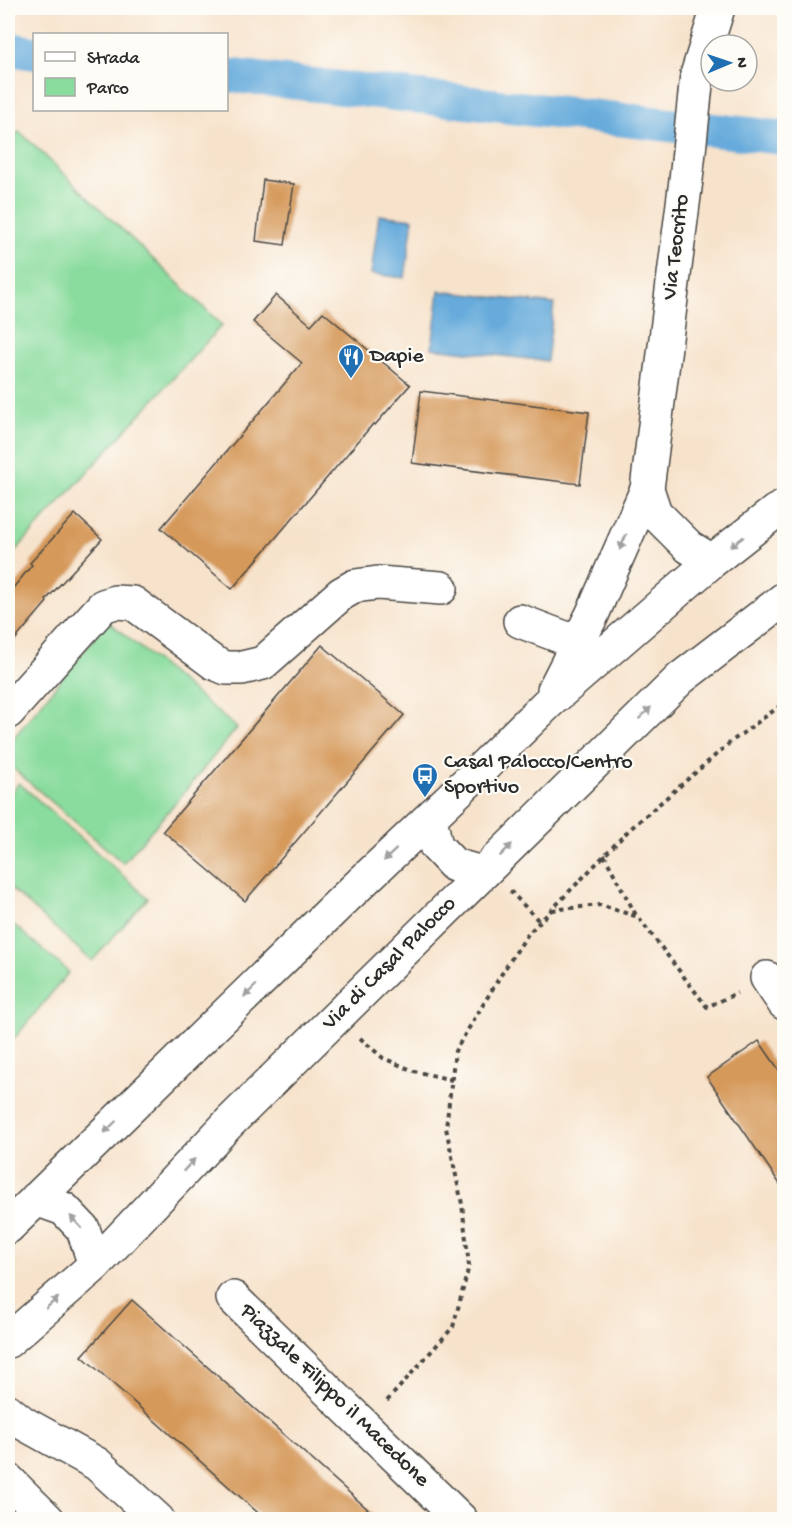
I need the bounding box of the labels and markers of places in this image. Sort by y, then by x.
restaurant icon: Dapie [336,342,366,380]
place label: Dapie [368,344,424,370]
place label: Casal Palocco/Centro Sportivo [444,750,633,801]
bus stop icon: Casal Palocco/Centro Sportivo [410,761,440,799]

